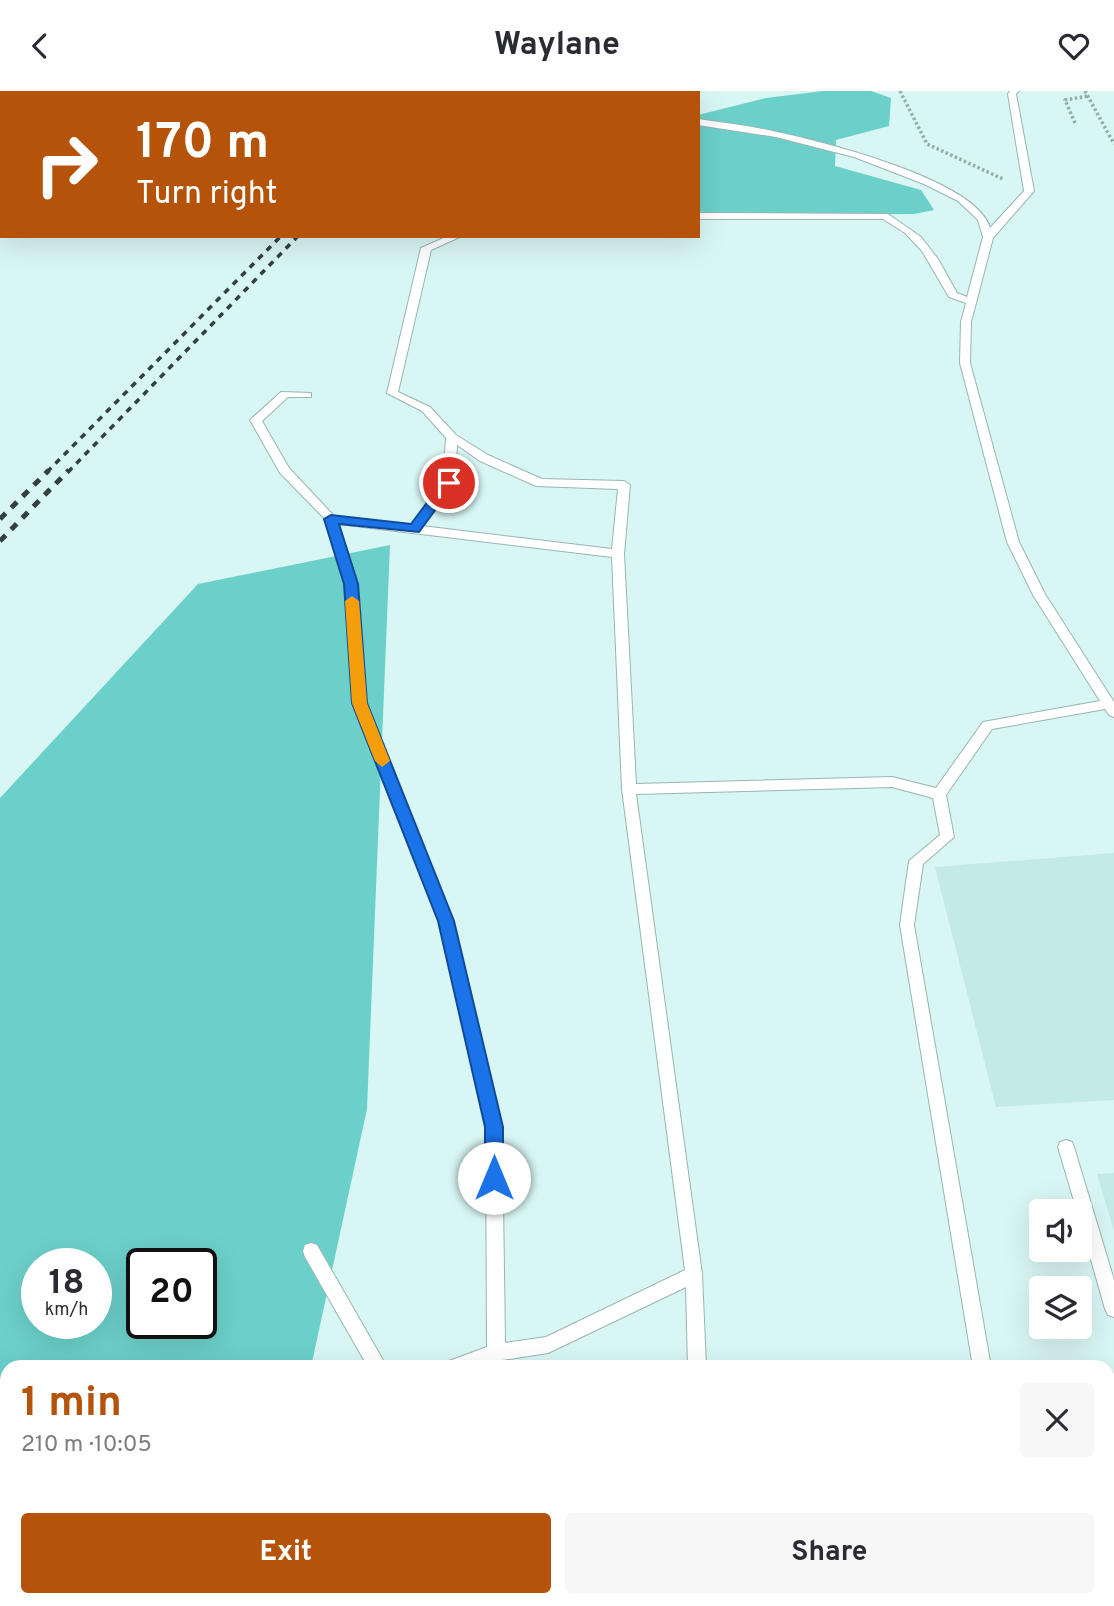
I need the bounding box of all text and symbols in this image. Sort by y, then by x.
text: Waylane [494,26,620,66]
icon: back [21,27,59,65]
icon: heart [1055,27,1093,65]
text: 170 m [136,114,269,176]
icon: right [21,119,112,210]
text: Turn right [136,175,278,215]
pin [419,453,479,513]
icon: arrive [430,464,468,502]
position arrow [457,1141,531,1215]
map controls [1029,1199,1092,1339]
button: sound [1029,1199,1092,1262]
speed limit sign: 20 [126,1248,217,1339]
text: 18 [48,1262,85,1306]
button: layers [1029,1276,1092,1339]
text: km/h [45,1299,88,1322]
text: 1 min [21,1378,122,1431]
button: close [1020,1383,1094,1457]
text: 210 m · 10:05 [21,1431,152,1460]
button: Exit [21,1513,551,1593]
button: Share [565,1513,1094,1593]

